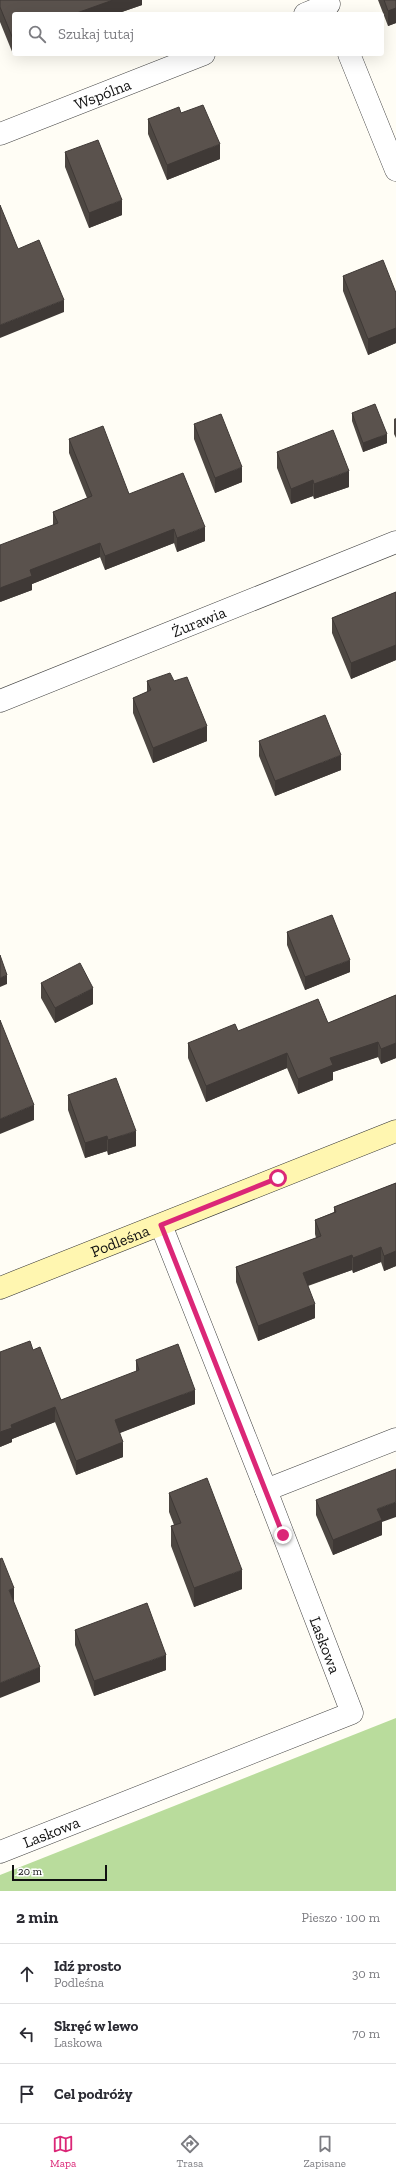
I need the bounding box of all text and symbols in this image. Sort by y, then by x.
search box [12,12,384,56]
icon: search [26,23,48,45]
text: Szukaj tutaj [58,25,134,43]
street label: Wspólna [71,74,134,114]
street label: Żurawia [169,602,229,641]
route start [269,1169,287,1187]
street label: Podleśna [88,1220,152,1261]
route end [274,1526,292,1544]
street label: Laskowa [305,1614,345,1676]
street label: Laskowa [20,1812,83,1852]
scale bar [12,1863,107,1882]
text: 20 m [18,1865,42,1878]
text: 2 min [16,1907,58,1927]
text: Pieszo · 100 m [301,1910,380,1925]
text: Idź prosto [54,1957,121,1975]
icon: ahead [16,1963,38,1985]
text: 30 m [352,1966,380,1981]
text: Podleśna [54,1975,104,1990]
text: Skręć w lewo [54,2017,138,2035]
icon: left [16,2023,38,2045]
text: 70 m [352,2026,380,2041]
text: Laskowa [54,2035,102,2050]
icon: arrive [16,2083,38,2105]
text: Cel podróży [54,2085,132,2103]
tab: Mapa [50,2133,76,2170]
tab: Trasa [177,2133,203,2170]
tab: Zapisane [303,2133,346,2170]

